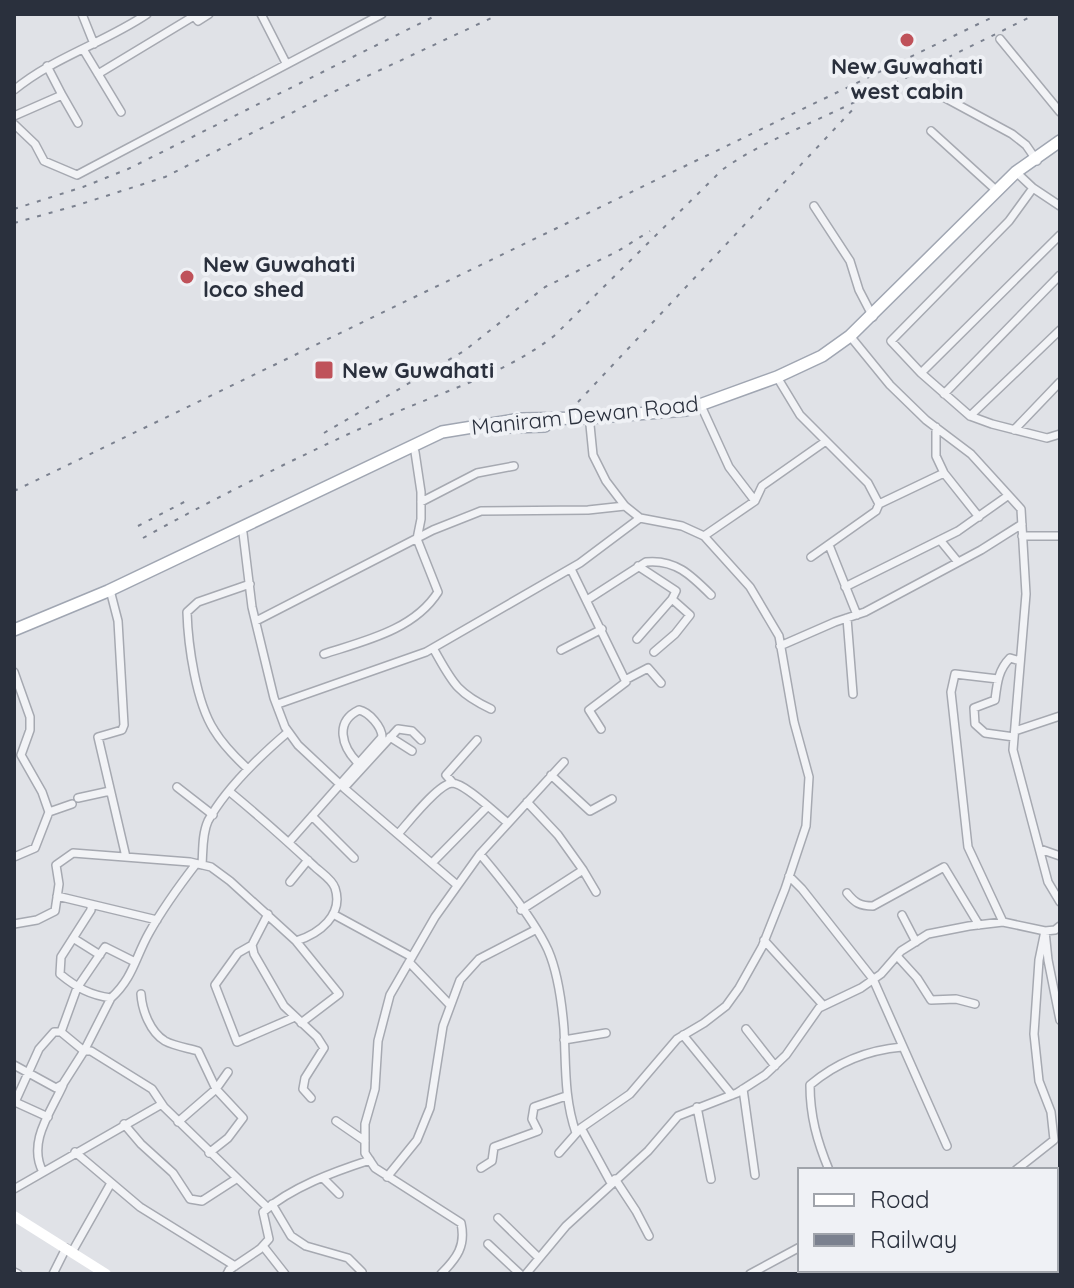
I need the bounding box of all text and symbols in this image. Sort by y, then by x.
marker: New Guwahati west cabin [898,31,916,49]
place label: New Guwahati west cabin [831,52,983,105]
place label: New Guwahati loco shed [203,250,355,303]
marker: New Guwahati loco shed [178,268,196,286]
place label: New Guwahati [342,356,494,384]
marker: New Guwahati [313,359,335,381]
street label: Maniram Dewan Road [470,389,700,441]
legend [798,1168,1058,1272]
text: Road [870,1184,930,1214]
text: Railway [870,1224,957,1254]

